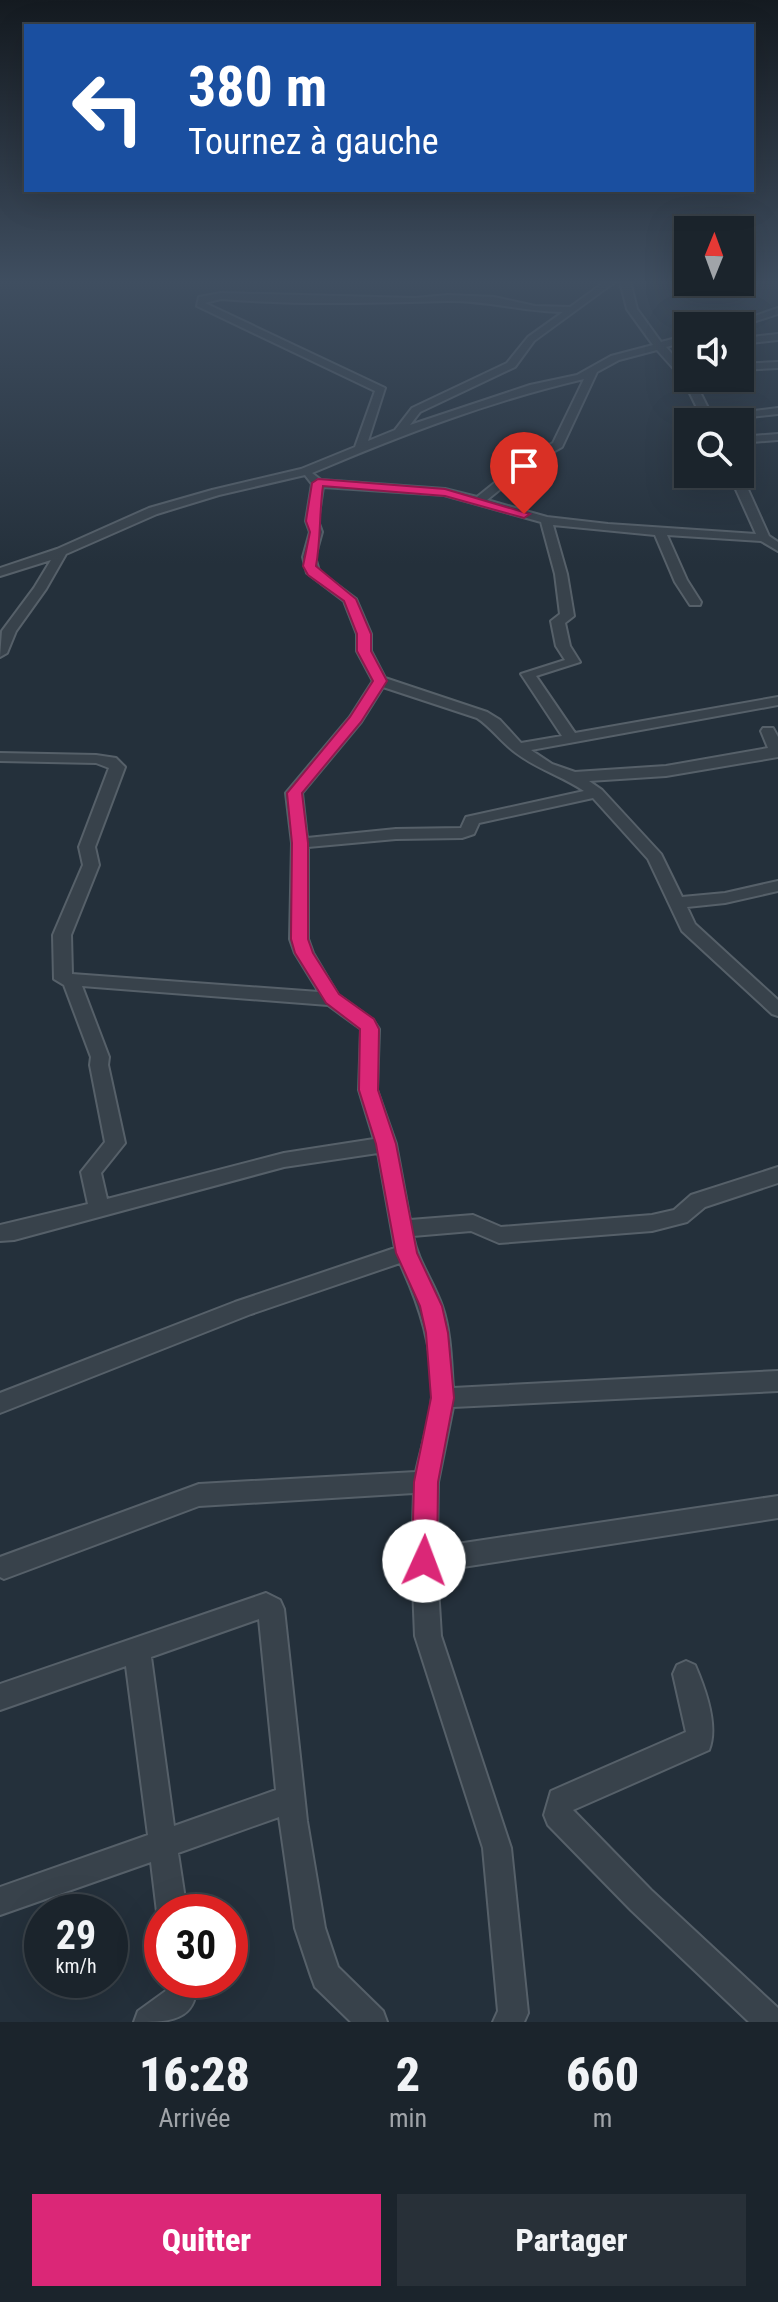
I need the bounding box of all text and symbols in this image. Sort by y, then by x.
text: 380 m [188,54,327,120]
icon: left [56,56,160,160]
text: Tournez à gauche [188,121,439,163]
north arrow [674,216,754,296]
map controls [674,216,754,488]
button: sound [674,312,754,392]
button: search [674,408,754,488]
pin [490,432,558,514]
icon: arrive [502,444,546,488]
position arrow [382,1519,466,1603]
speed limit sign: 30 [144,1894,248,1998]
text: 29 [56,1912,96,1959]
text: km/h [55,1954,97,1978]
text: 16:28 [139,2046,250,2103]
text: 2 [396,2046,420,2103]
text: 660 [566,2046,639,2103]
text: Arrivée [158,2103,231,2133]
text: min [389,2103,427,2133]
text: m [593,2103,612,2133]
button: Quitter [32,2194,381,2286]
button: Partager [397,2194,746,2286]

